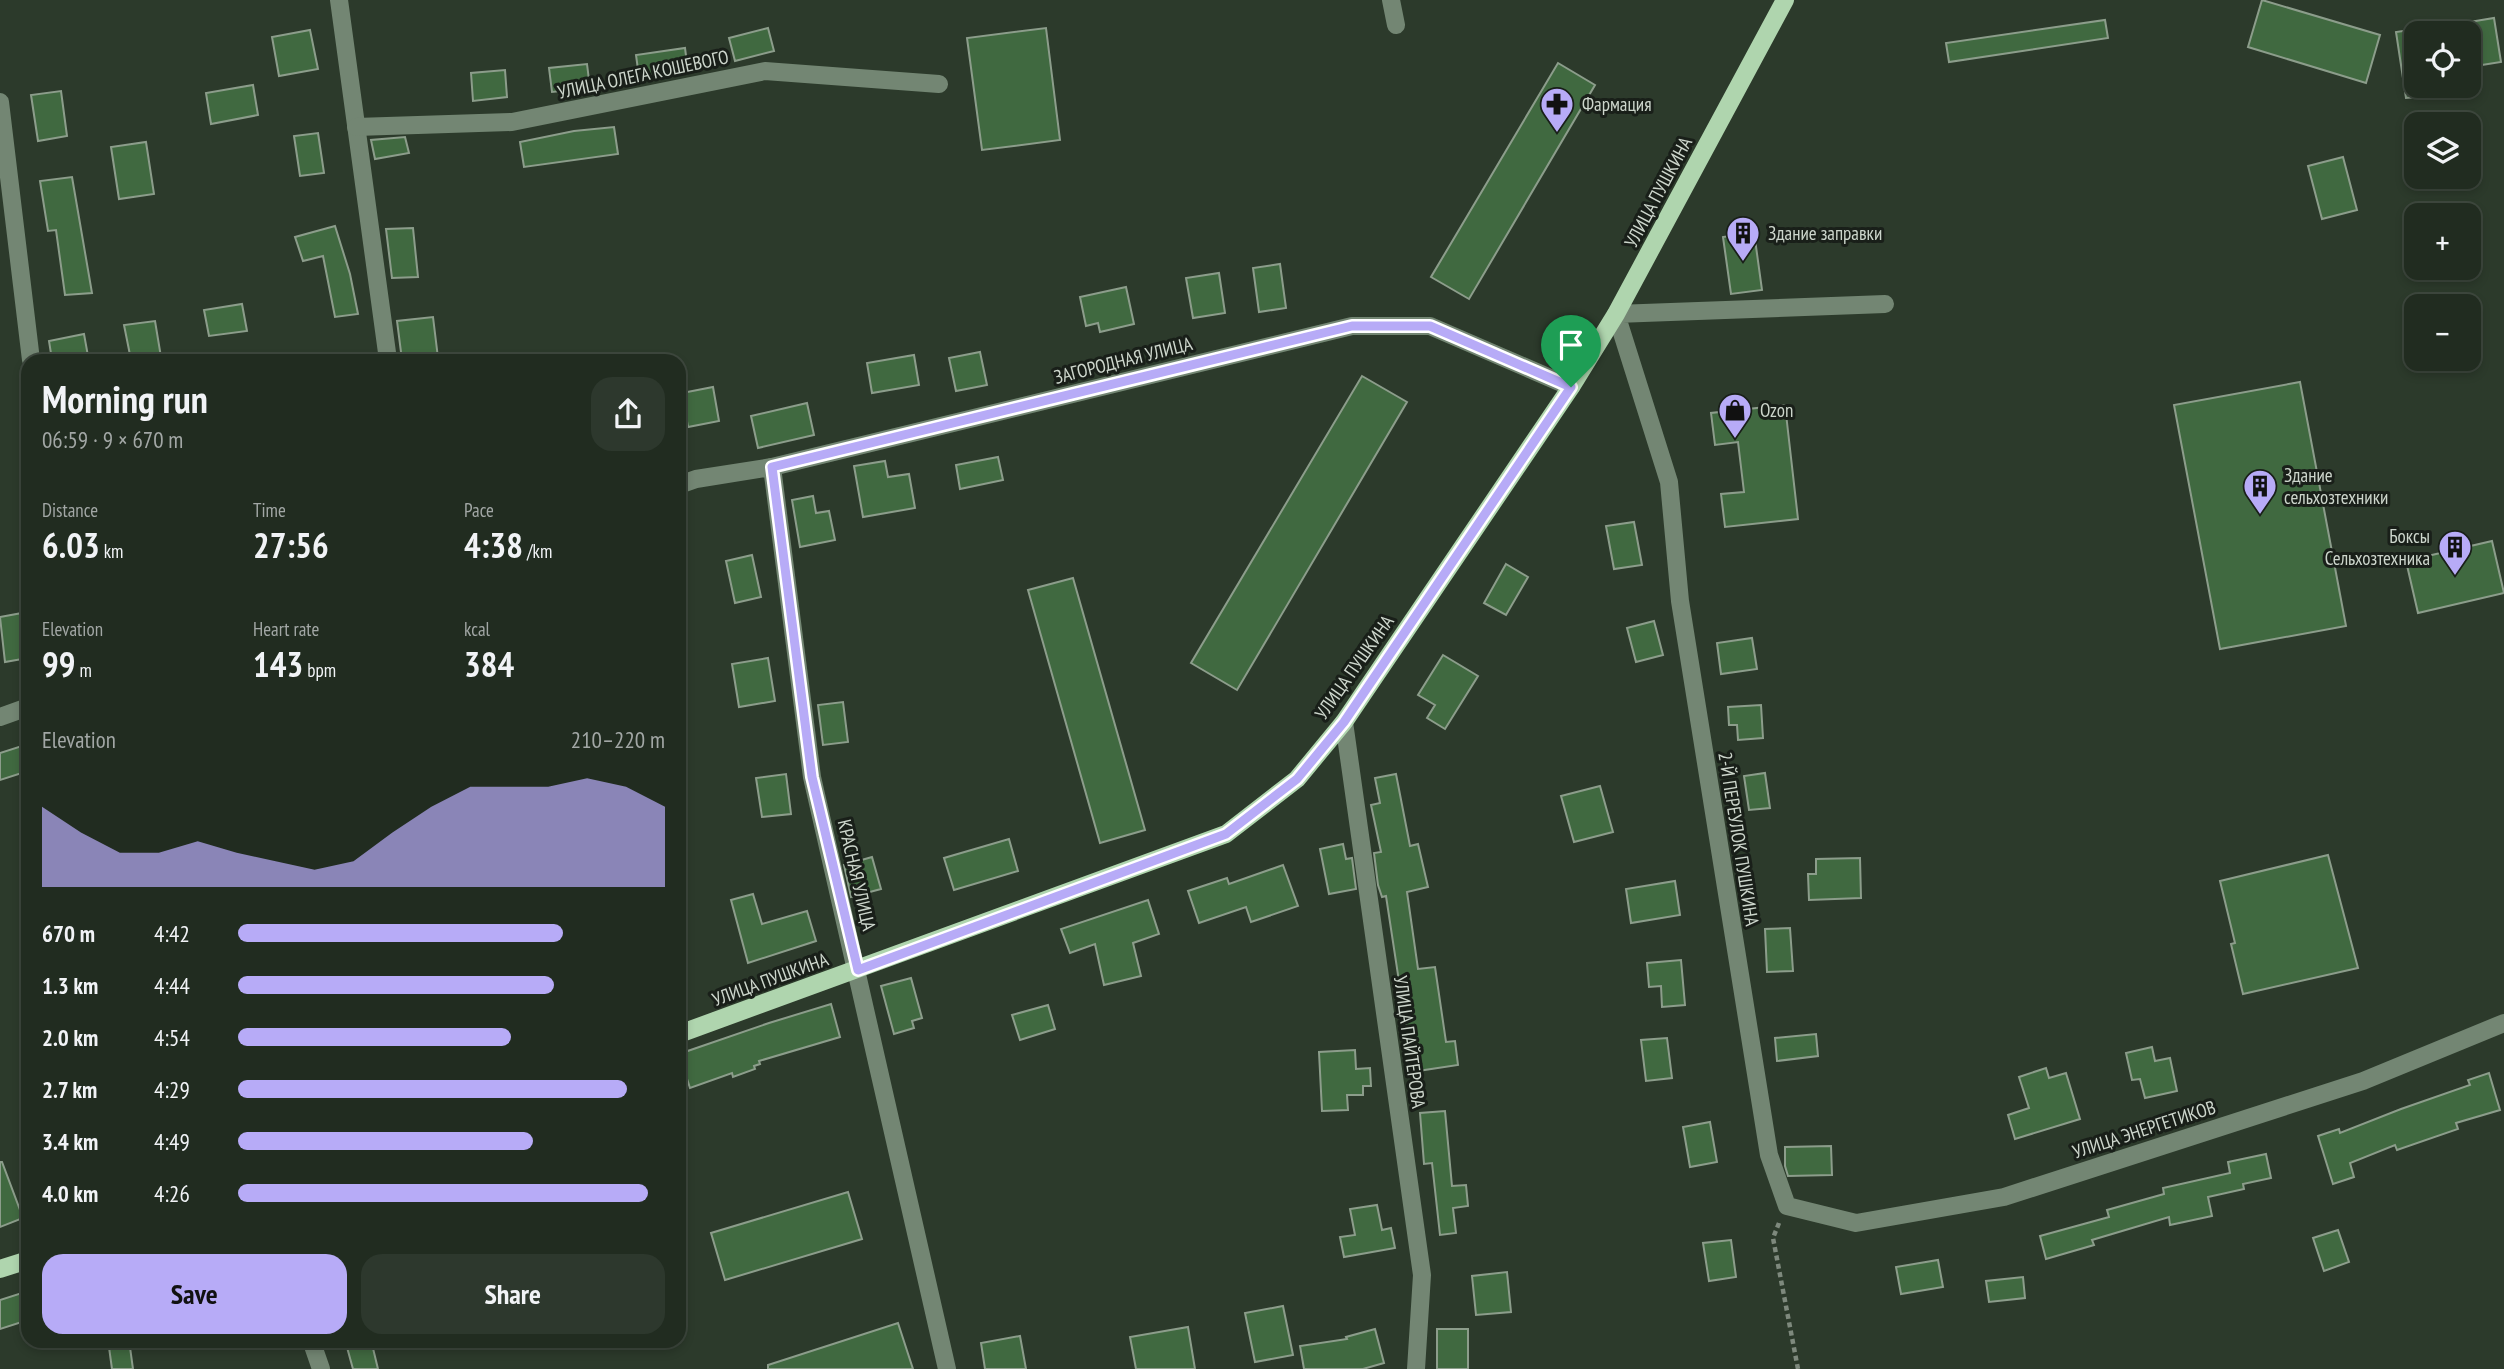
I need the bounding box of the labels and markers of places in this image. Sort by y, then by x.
pharmacy icon: Фармация [1538,85,1576,134]
place label: Фармация [1582,92,1652,116]
building icon: Здание заправки [1724,214,1762,263]
place label: Здание заправки [1768,221,1882,245]
pin [1541,315,1601,387]
shop icon: Ozon [1716,391,1754,440]
place label: Ozon [1760,398,1793,422]
place label: Здание сельхозтехники [2284,463,2388,509]
building icon: Здание сельхозтехники [2241,467,2279,516]
place label: Боксы Сельхозтехника [2325,524,2430,570]
building icon: Боксы Сельхозтехника [2436,528,2474,577]

